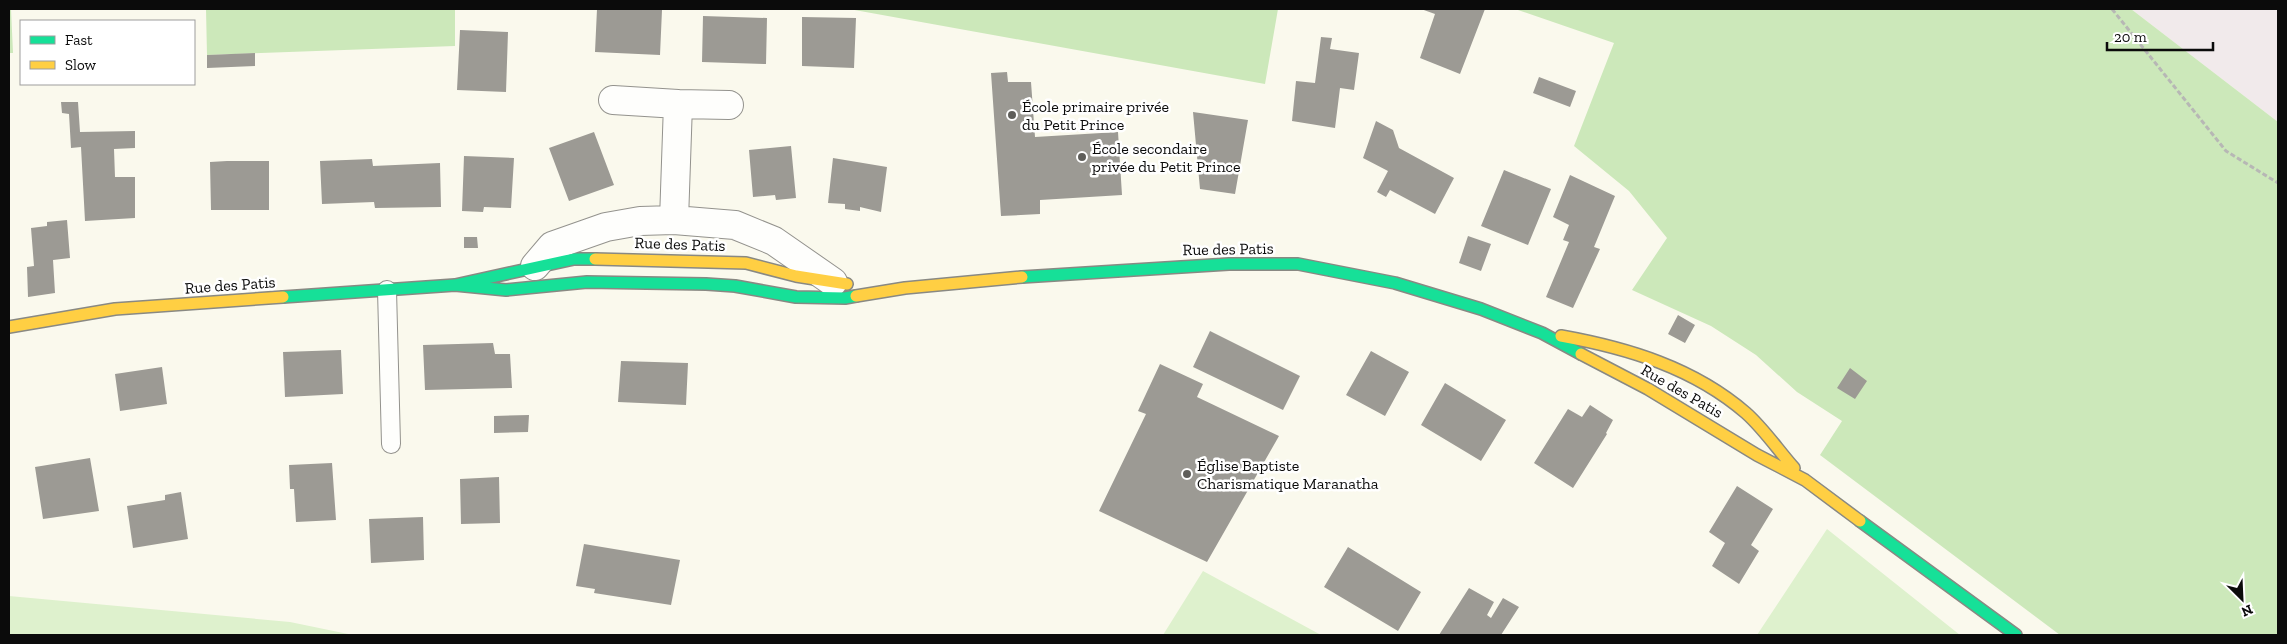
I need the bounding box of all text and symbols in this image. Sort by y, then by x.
legend [20,20,195,85]
scale bar [2107,20,2213,52]
text: 20 m [2114,28,2147,46]
text: Fast [65,31,93,49]
text: Slow [65,56,97,74]
place label: École primaire privée du Petit Prince [1022,97,1169,134]
marker: École primaire privée du Petit Prince [1006,109,1018,121]
place label: École secondaire privée du Petit Prince [1092,139,1241,176]
marker: École secondaire privée du Petit Prince [1076,151,1088,163]
street label: Rue des Patis [634,233,726,255]
street label: Rue des Patis [1182,239,1274,259]
street label: Rue des Patis [184,272,276,298]
street label: Rue des Patis [1638,360,1726,422]
place label: Église Baptiste Charismatique Maranatha [1197,456,1379,493]
marker: Église Baptiste Charismatique Maranatha [1181,468,1193,480]
north arrow [2217,574,2267,624]
text: N [2238,600,2255,620]

